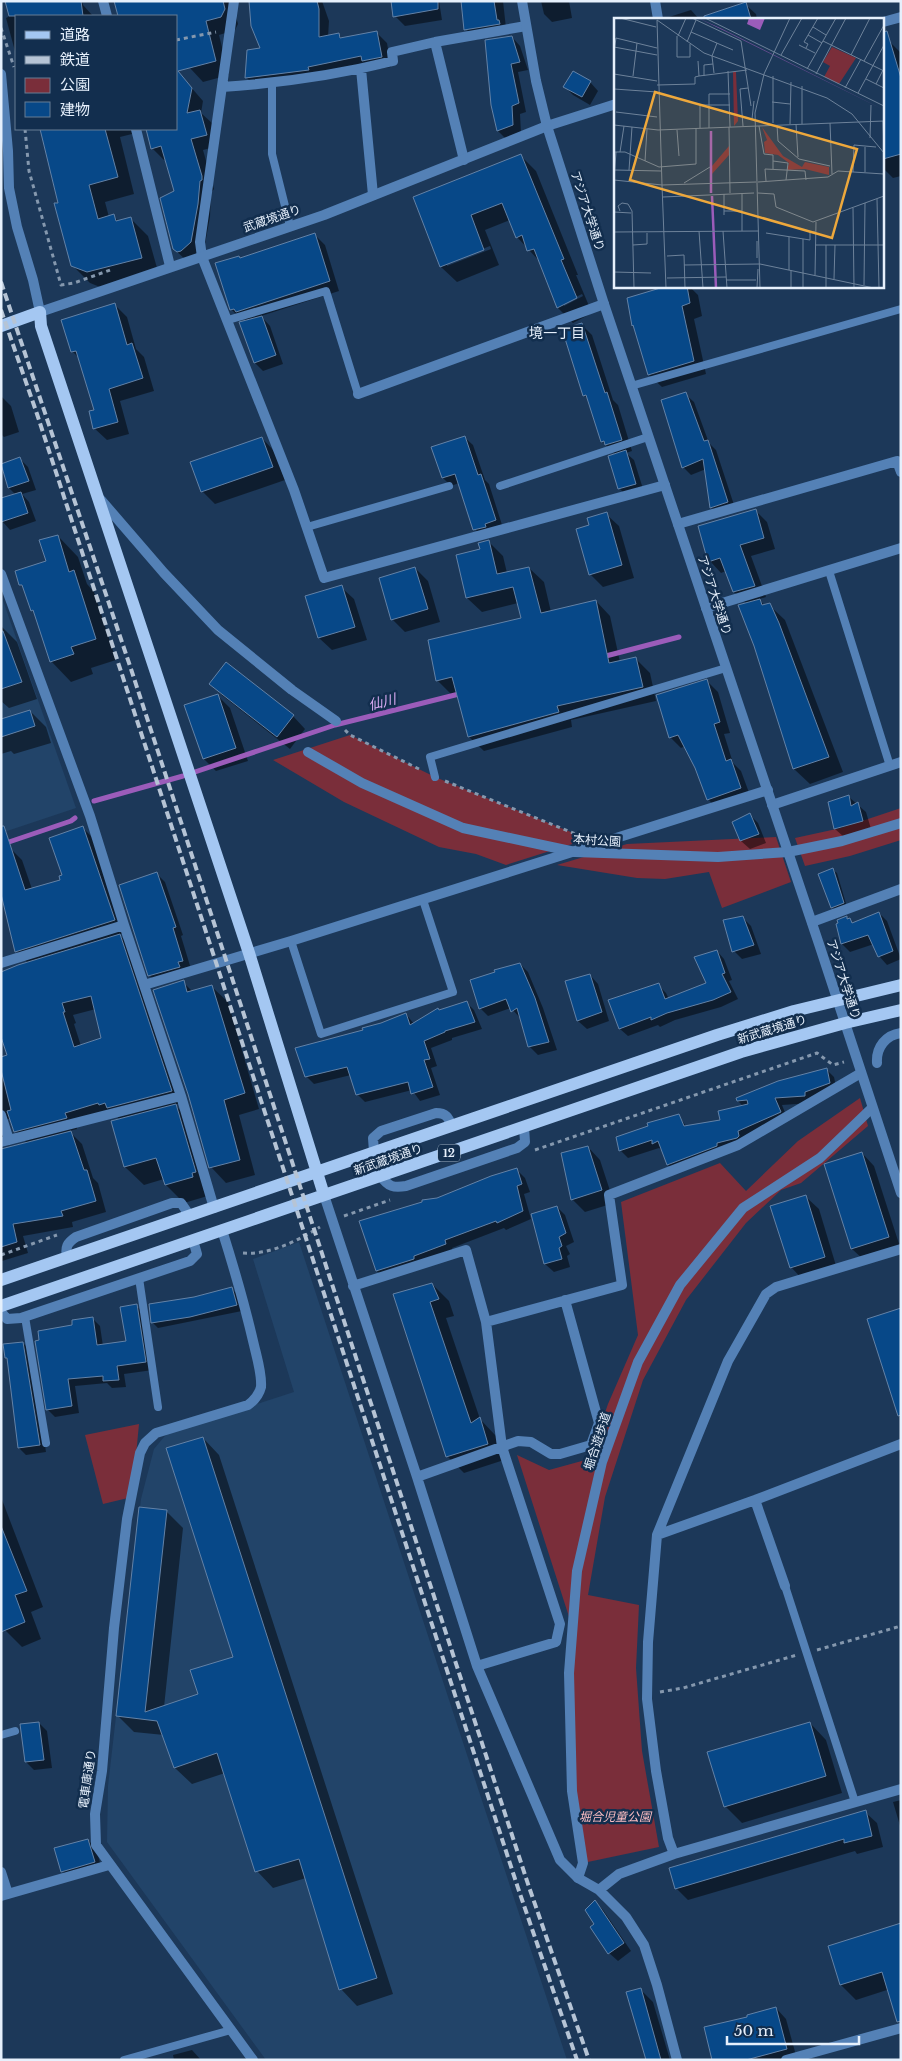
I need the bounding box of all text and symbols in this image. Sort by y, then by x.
legend [15,15,178,130]
inset map [614,18,884,288]
text: 道路 [60,25,90,44]
text: 鉄道 [60,50,90,69]
text: 公園 [60,75,90,94]
text: 建物 [60,100,90,119]
street label: アジア大学通り [568,169,608,253]
street label: 武蔵境通り [241,201,303,235]
district label: 境一丁目 [529,324,585,342]
street label: アジア大学通り [695,553,735,637]
water label: 仙川 [366,689,400,714]
street label: 本村公園 [573,831,621,849]
street label: アジア大学通り [824,937,864,1021]
street label: 新武蔵境通り [735,1011,809,1047]
street label: 新武蔵境通り [352,1140,424,1178]
road number: 12 [438,1144,460,1162]
street label: 堀合遊歩道 [581,1410,613,1472]
street label: 電車庫通り [75,1748,99,1810]
park label: 堀合児童公園 [579,1809,653,1824]
scale bar [727,2014,860,2046]
text: 50 m [734,2021,774,2040]

